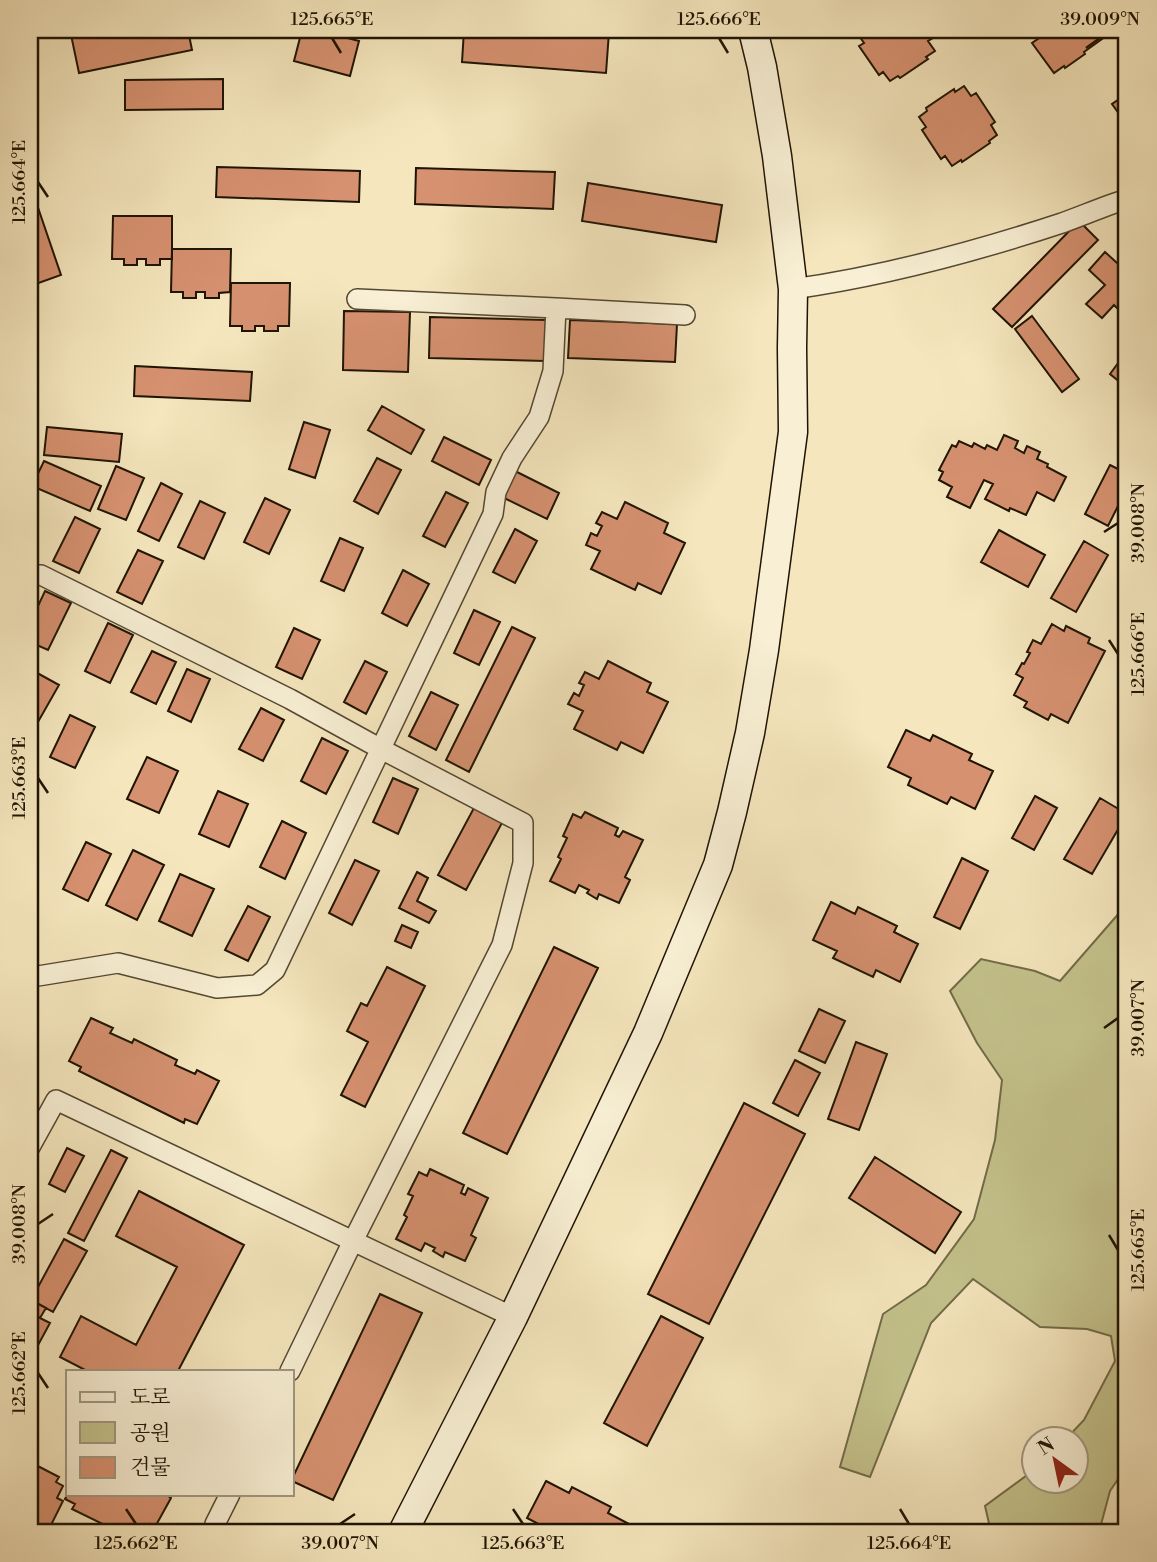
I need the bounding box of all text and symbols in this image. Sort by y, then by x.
text: 125.665°E [290,8,374,31]
text: 125.666°E [677,8,761,31]
text: 39.009°N [1060,8,1140,31]
text: 125.664°E [8,140,31,224]
text: 39.008°N [1127,483,1150,563]
text: 125.666°E [1127,612,1150,696]
text: 125.663°E [8,736,31,820]
text: 39.007°N [1127,979,1150,1057]
text: 39.008°N [8,1184,31,1264]
text: 125.665°E [1127,1208,1150,1292]
text: 125.662°E [8,1331,31,1415]
legend [66,1370,294,1496]
text: 도로 [130,1385,171,1411]
text: 공원 [130,1421,171,1447]
north arrow [1020,1426,1090,1496]
text: N [1033,1432,1059,1461]
text: 건물 [130,1455,171,1481]
text: 125.662°E [94,1532,178,1555]
text: 39.007°N [301,1532,379,1555]
text: 125.663°E [481,1532,565,1555]
text: 125.664°E [867,1532,951,1555]

